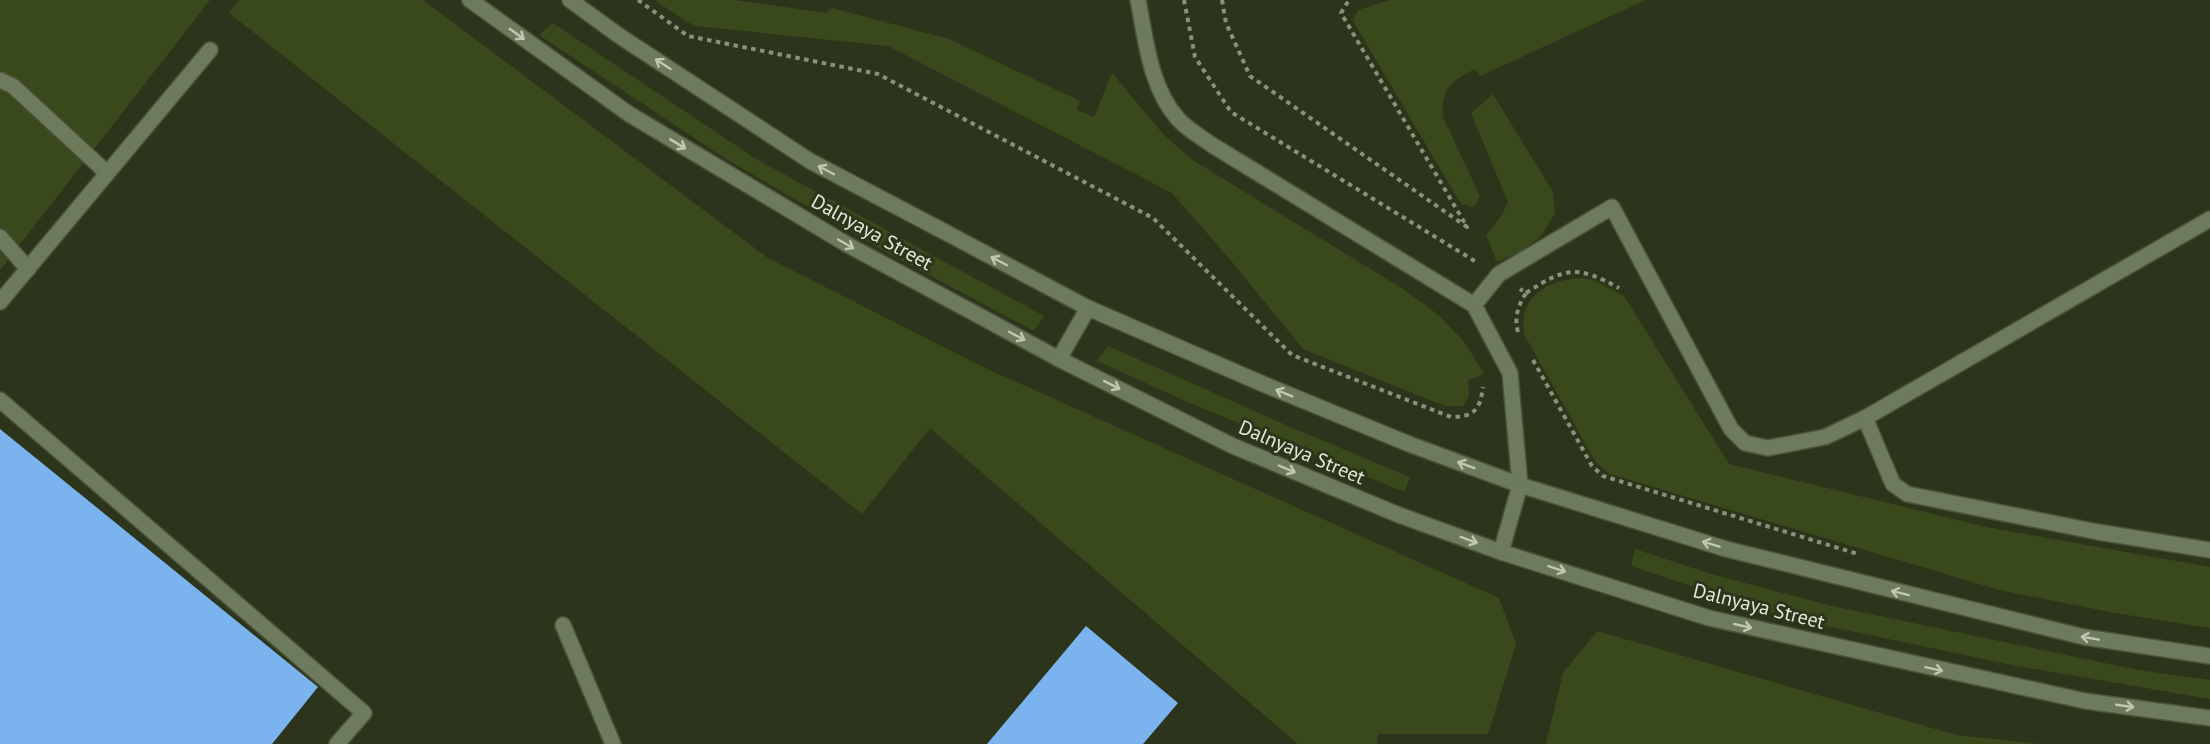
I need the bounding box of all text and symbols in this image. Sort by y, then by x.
one-way arrow [509,28,525,40]
one-way arrow [655,58,671,70]
one-way arrow [669,138,686,150]
one-way arrow [818,164,836,175]
street label: Dalnyaya Street [807,188,937,276]
one-way arrow [837,238,854,250]
one-way arrow [991,255,1008,267]
one-way arrow [1008,331,1026,342]
one-way arrow [1102,380,1120,391]
one-way arrow [1276,387,1294,398]
street label: Dalnyaya Street [1235,414,1369,490]
one-way arrow [1457,459,1475,470]
one-way arrow [1278,464,1296,475]
one-way arrow [1459,536,1478,547]
one-way arrow [1702,538,1721,549]
one-way arrow [1547,565,1566,576]
street label: Dalnyaya Street [1691,577,1828,635]
one-way arrow [1891,586,1910,598]
one-way arrow [1733,621,1753,632]
one-way arrow [2081,632,2100,643]
one-way arrow [1924,663,1943,675]
one-way arrow [2114,701,2134,712]

